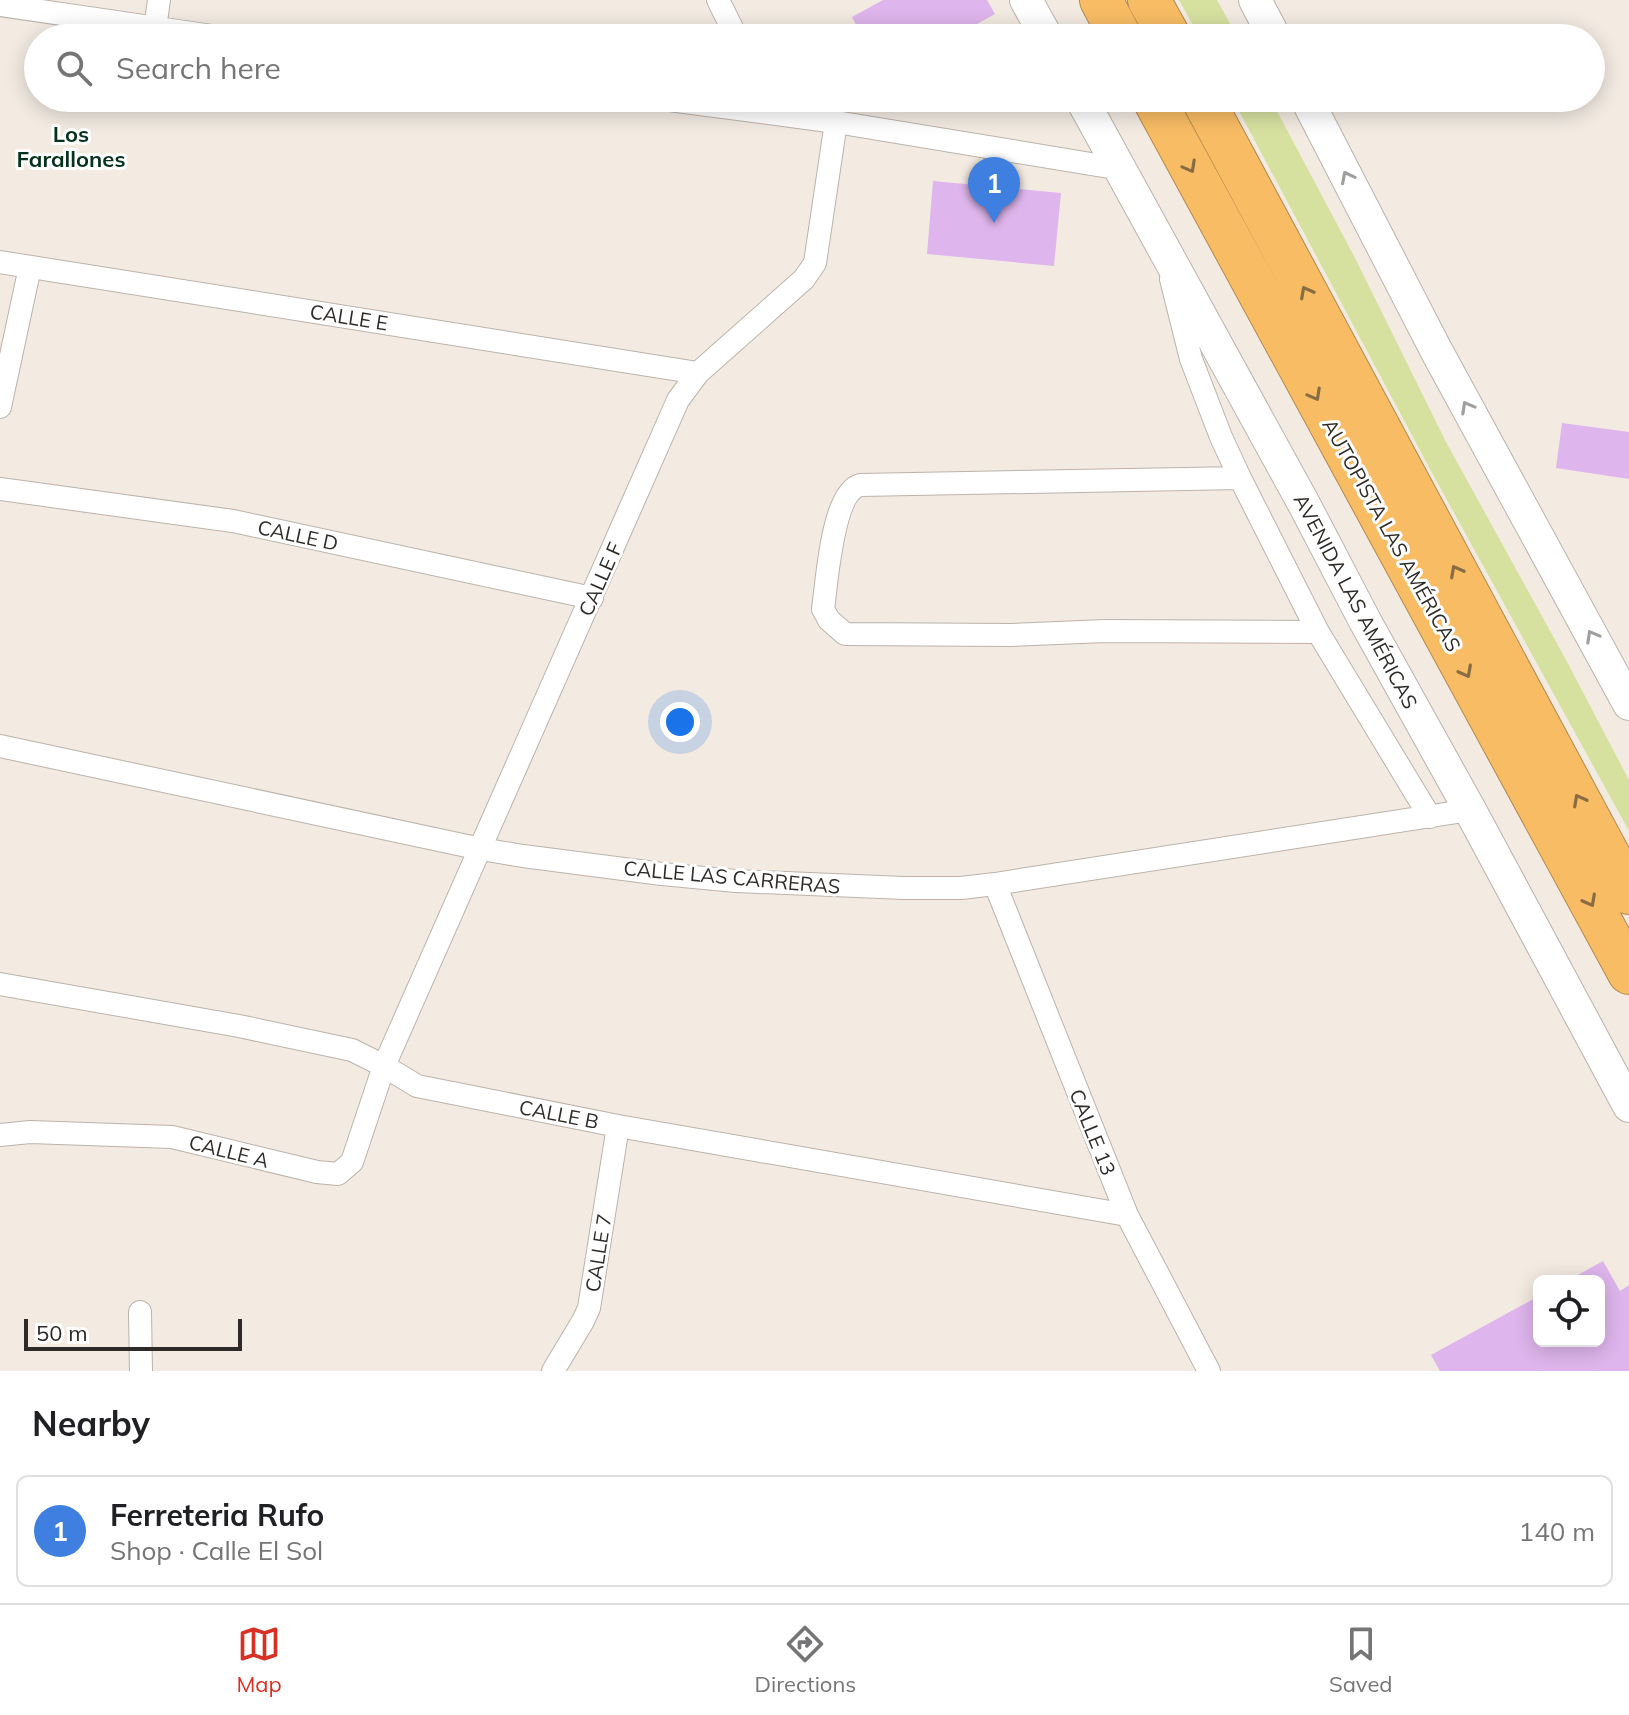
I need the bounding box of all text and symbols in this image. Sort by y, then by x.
search box [24,24,1605,112]
icon: search [52,46,96,90]
text: Search here [116,49,281,87]
district label: Los Farallones [17,120,125,173]
pin: 1 [968,157,1020,223]
one-way arrow [1181,158,1196,173]
one-way arrow [1341,170,1356,185]
one-way arrow [1301,286,1316,301]
street label: CALLE E [308,299,390,335]
one-way arrow [1305,386,1321,400]
one-way arrow [1461,402,1477,416]
street label: AUTOPISTA LAS AMÉRICAS [1317,414,1467,656]
street label: AVENIDA LAS AMÉRICAS [1289,489,1423,713]
street label: CALLE D [255,514,341,556]
street label: CALLE F [573,538,627,620]
one-way arrow [1450,565,1465,579]
one-way arrow [1586,629,1601,644]
one-way arrow [1457,664,1472,679]
your location [660,702,700,742]
one-way arrow [1573,794,1588,808]
street label: CALLE LAS CARRERAS [622,855,842,899]
one-way arrow [1580,892,1596,907]
street label: CALLE 13 [1064,1085,1122,1179]
street label: CALLE B [517,1094,601,1134]
street label: CALLE A [186,1129,272,1173]
street label: CALLE 7 [579,1212,617,1294]
map controls [1533,1275,1605,1347]
button: locate [1533,1275,1605,1347]
scale bar [24,1315,242,1351]
text: 50 m [36,1319,87,1347]
text: Nearby [32,1402,150,1445]
text: Ferreteria Rufo [110,1496,324,1534]
text: 1 [52,1515,68,1548]
text: 140 m [1519,1515,1595,1548]
text: Shop · Calle El Sol [110,1534,323,1567]
tab: Map [236,1622,282,1698]
tab: Directions [755,1622,856,1698]
tab: Saved [1329,1622,1393,1698]

